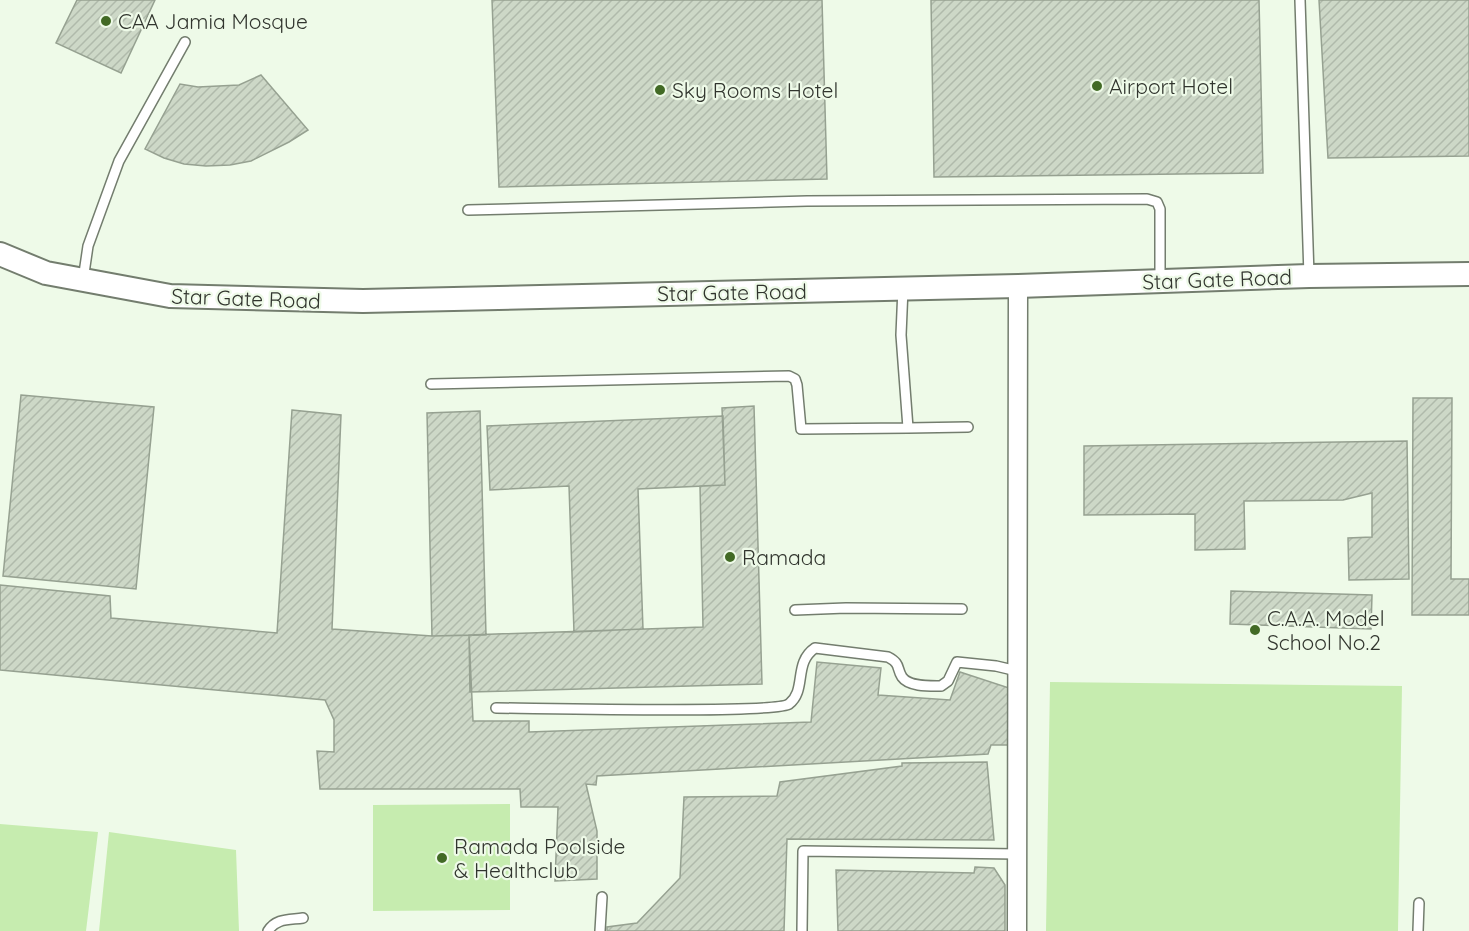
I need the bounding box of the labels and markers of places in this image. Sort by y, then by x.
place label: CAA Jamia Mosque [118,8,308,34]
marker: CAA Jamia Mosque [99,14,113,28]
place label: Airport Hotel [1109,73,1233,99]
place label: Sky Rooms Hotel [672,77,838,103]
marker: Airport Hotel [1090,79,1104,93]
marker: Sky Rooms Hotel [653,83,667,97]
place label: Ramada [742,544,826,570]
marker: Ramada [723,550,737,564]
place label: C.A.A. Model School No.2 [1267,605,1385,655]
marker: C.A.A. Model School No.2 [1248,623,1262,637]
place label: Ramada Poolside & Healthclub [454,833,625,883]
marker: Ramada Poolside & Healthclub [435,851,449,865]

